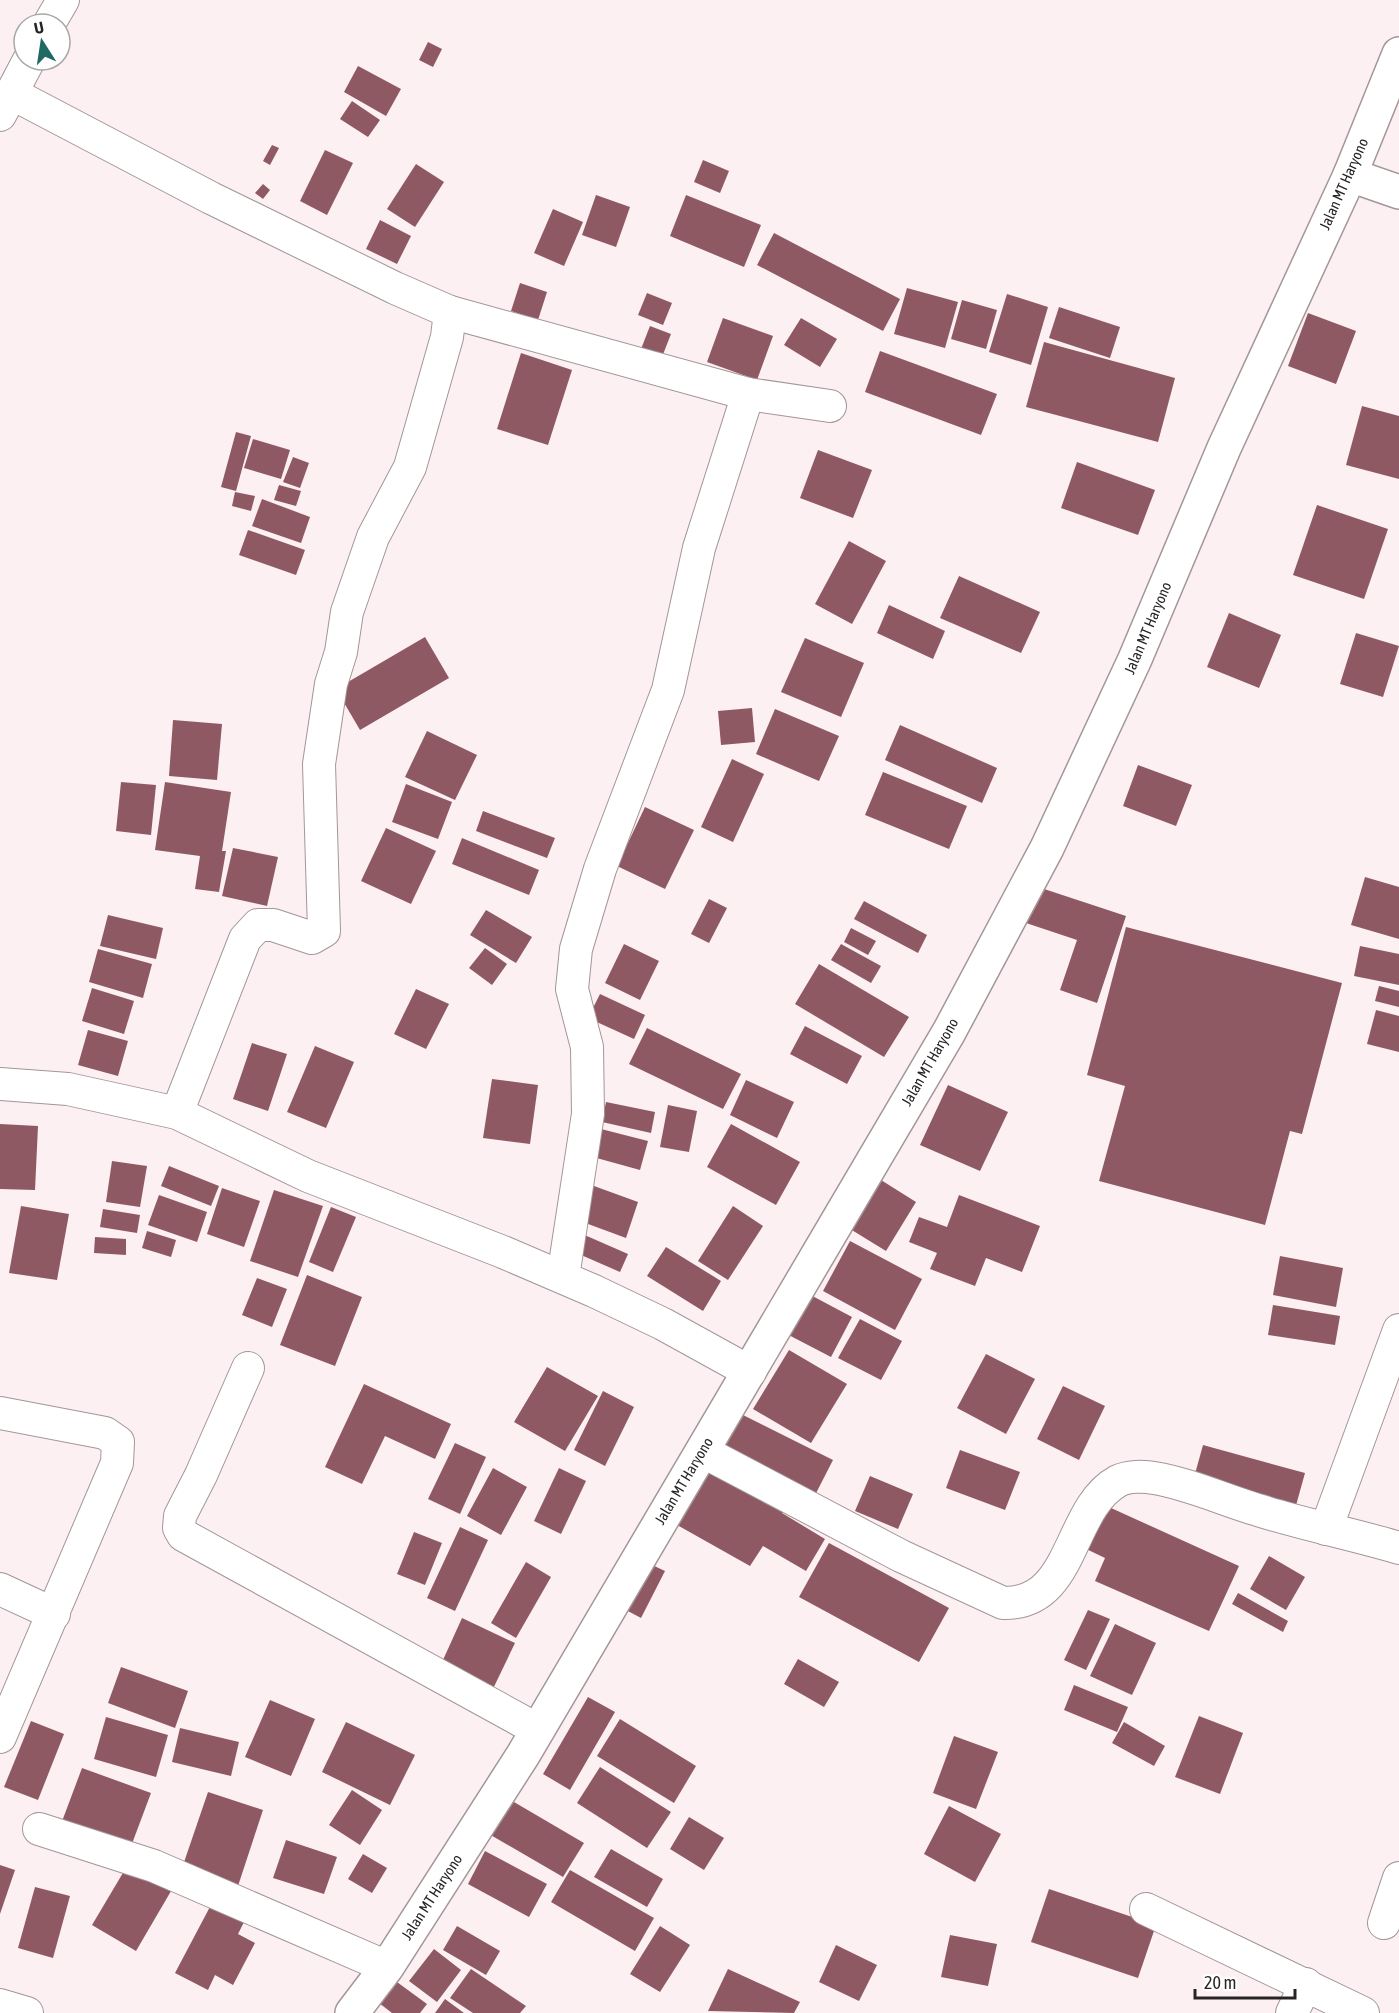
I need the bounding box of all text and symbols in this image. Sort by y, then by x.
north arrow [12,12,72,72]
text: U [32,18,45,37]
street label: Jalan MT Haryono [1316,135,1371,232]
street label: Jalan MT Haryono [1121,579,1175,676]
street label: Jalan MT Haryono [898,1015,961,1109]
street label: Jalan MT Haryono [651,1434,716,1527]
street label: Jalan MT Haryono [398,1851,465,1943]
scale bar [1195,1962,1296,2000]
text: 20 m [1204,1972,1236,1993]

